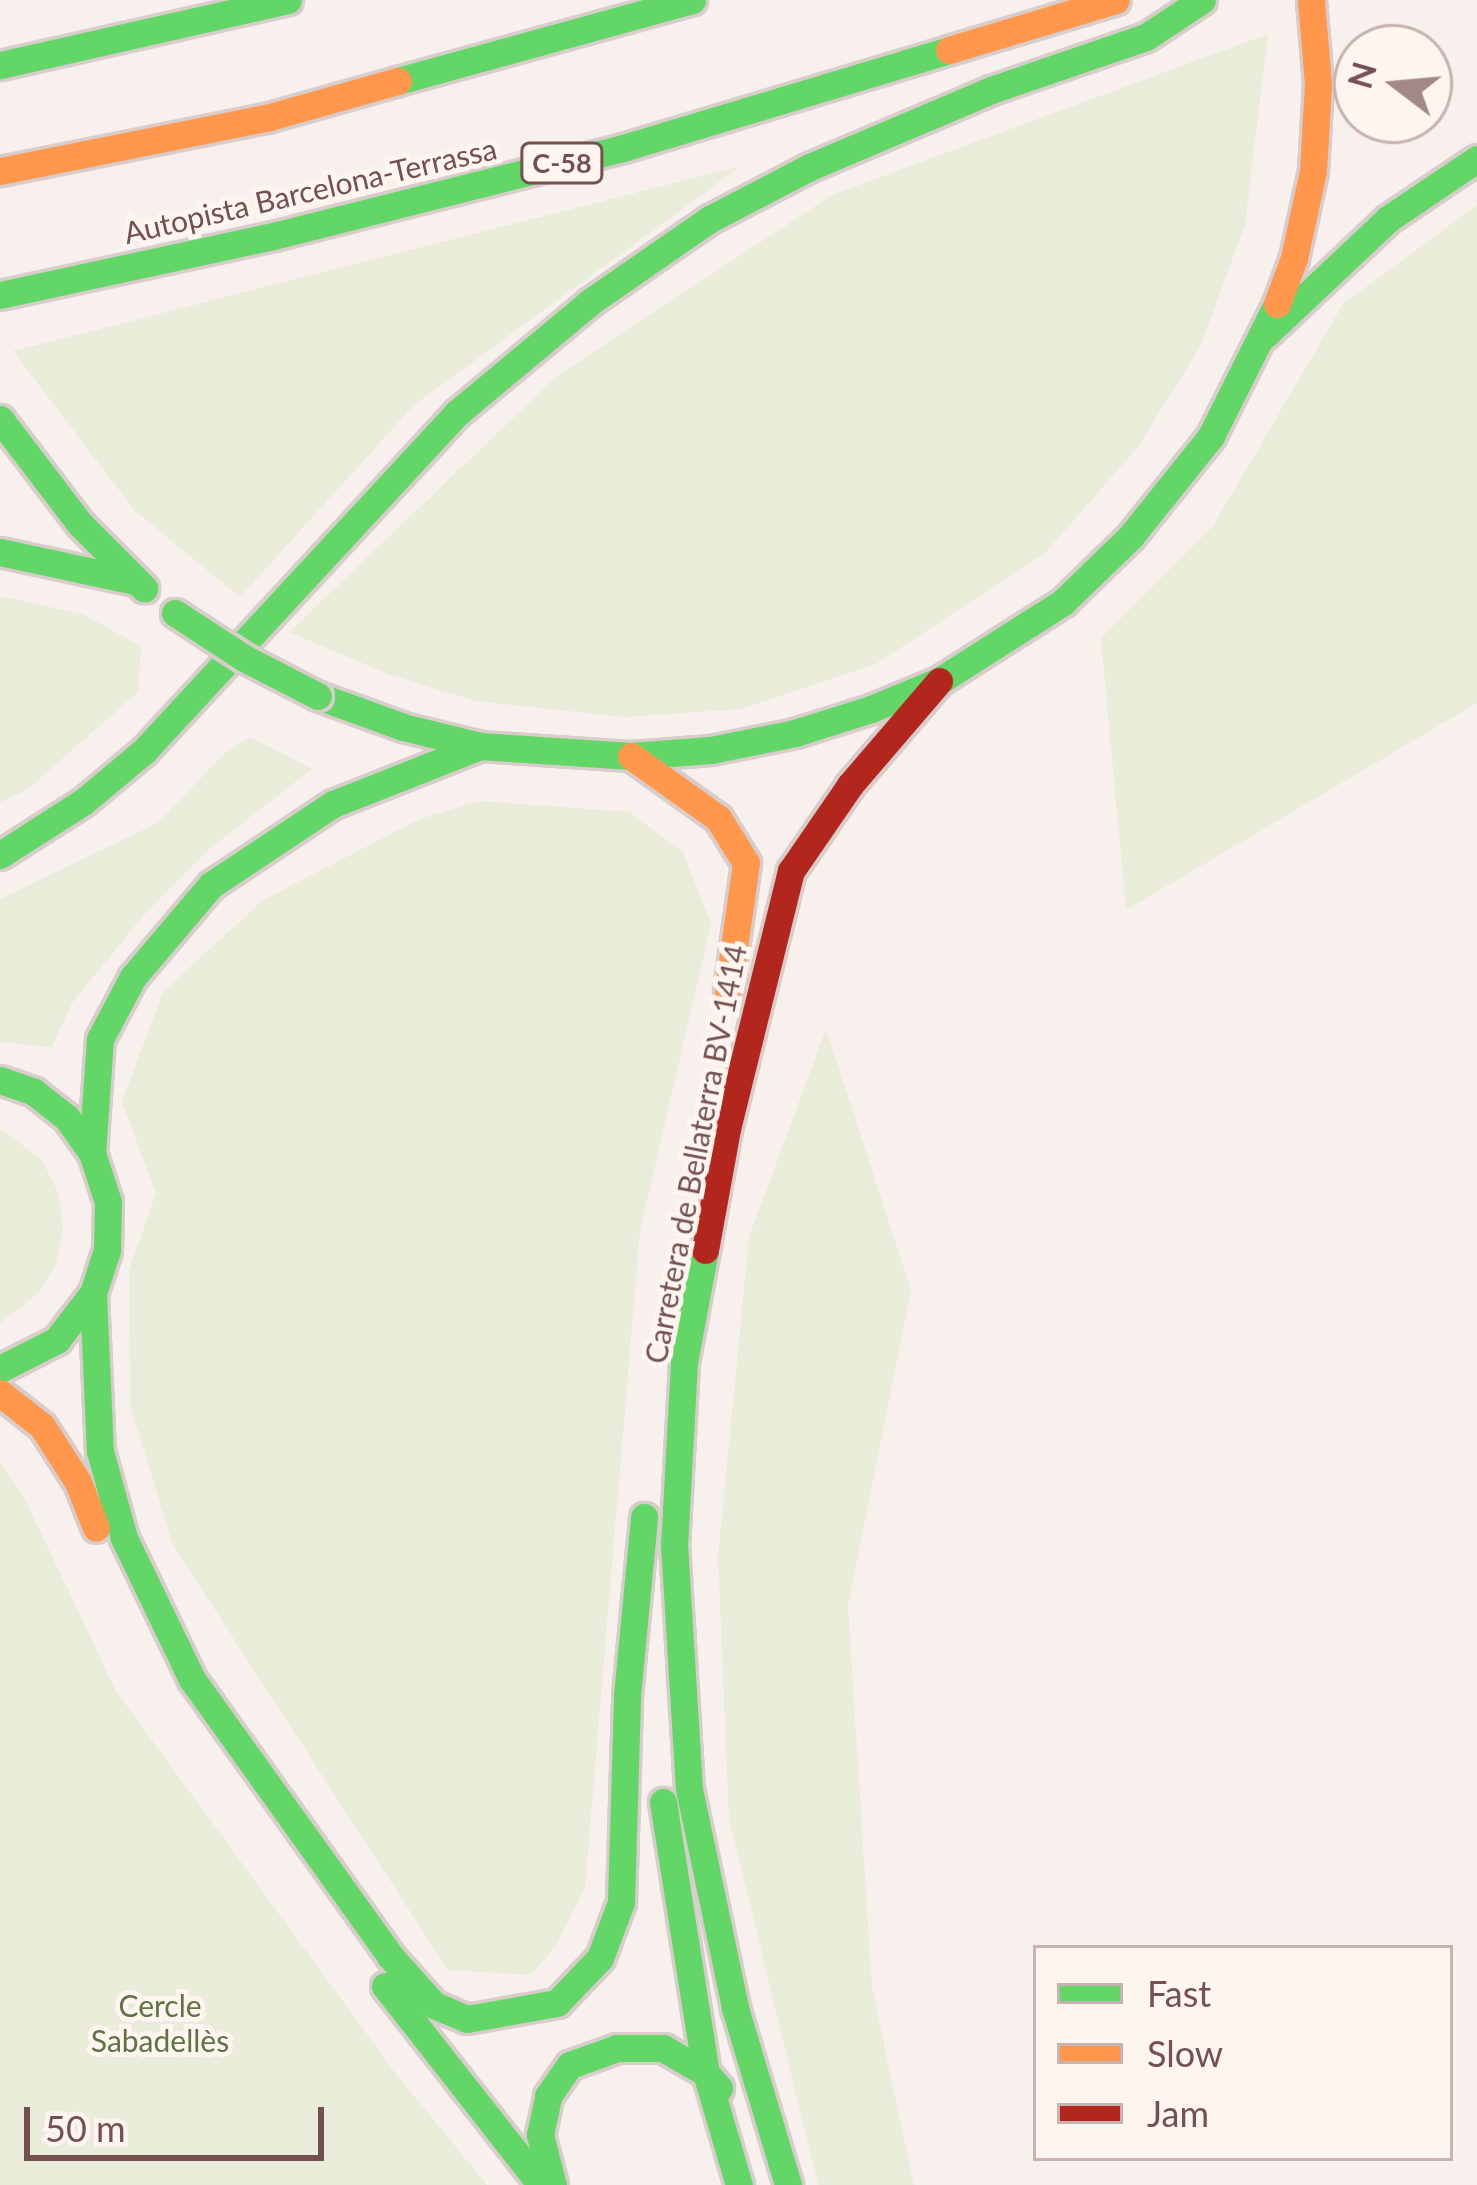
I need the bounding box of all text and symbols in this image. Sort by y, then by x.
north arrow [1333,24,1453,144]
text: N [1339,57,1384,93]
street label: Autopista Barcelona-Terrassa [120,130,500,250]
road number: C-58 [520,142,604,184]
street label: Carretera de Bellaterra BV-1414 [637,942,753,1366]
legend [1033,1945,1453,2161]
text: Fast [1147,1971,1211,2015]
park label: Cercle Sabadellès [91,1987,229,2058]
text: Slow [1147,2031,1223,2075]
scale bar [30,2083,330,2157]
text: Jam [1147,2091,1209,2135]
text: 50 m [45,2106,126,2150]

